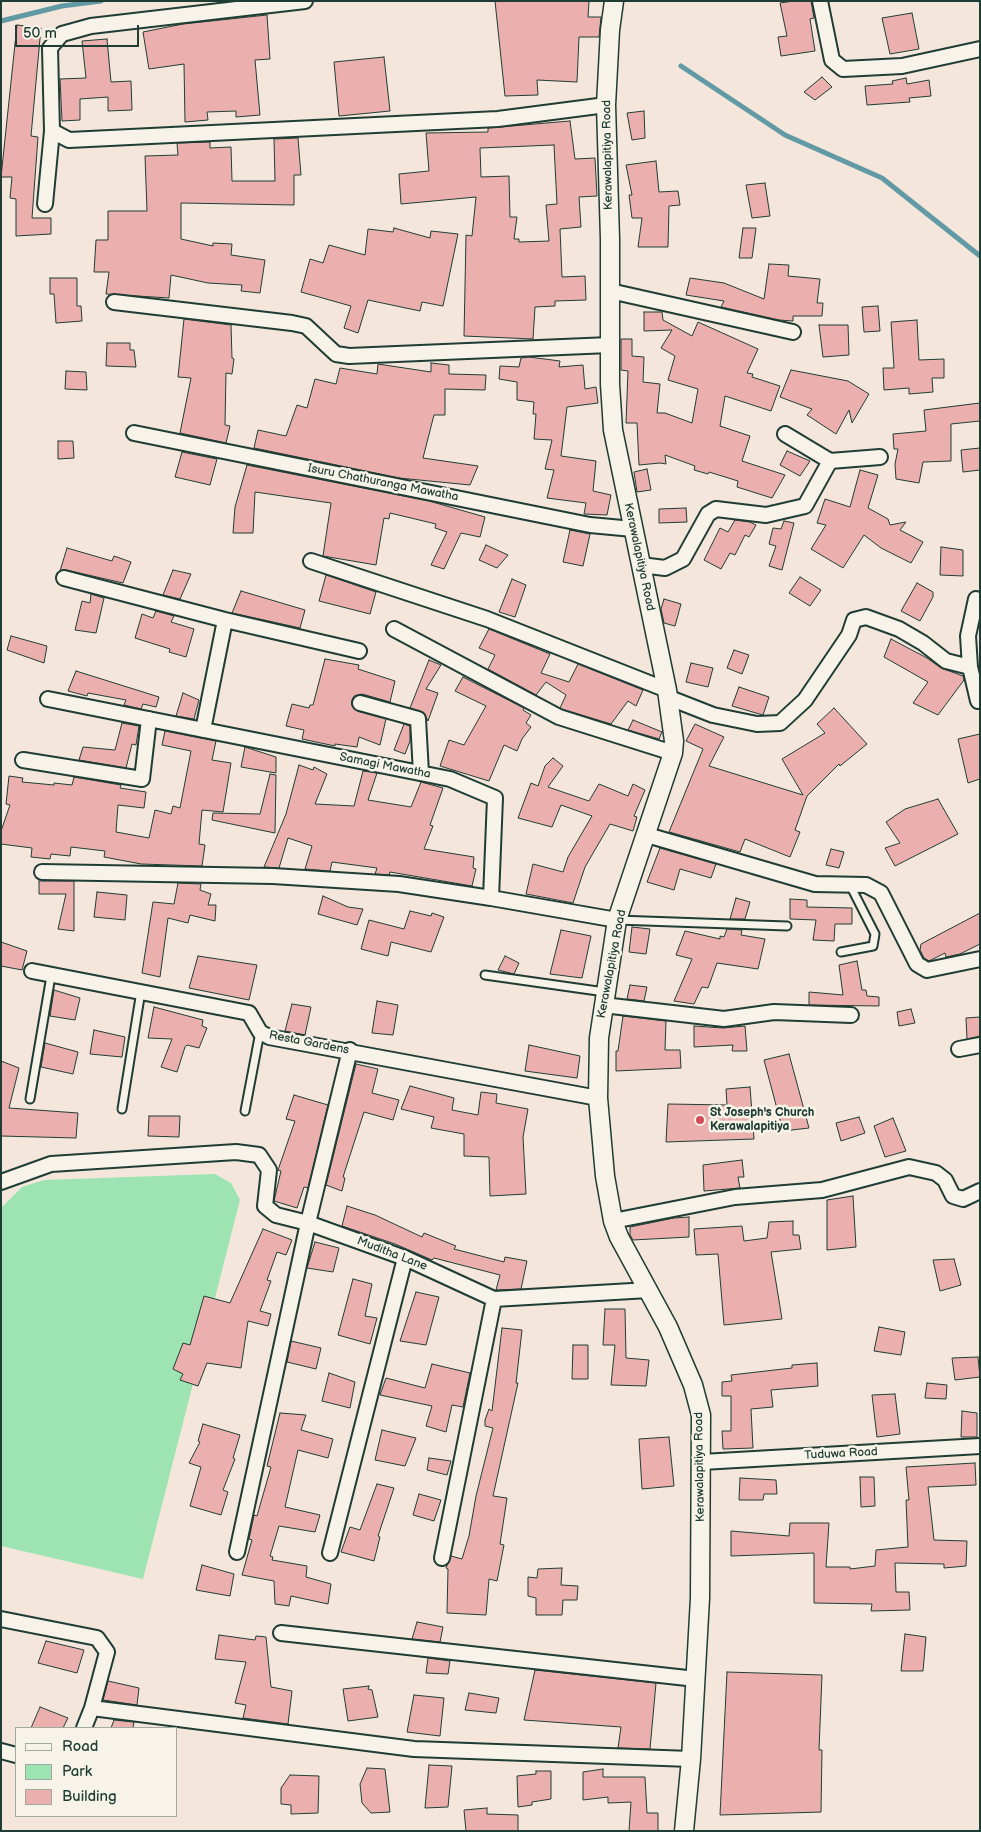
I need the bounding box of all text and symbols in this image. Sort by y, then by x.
scale bar [18,15,141,47]
text: 50 m [23,24,57,43]
street label: Kerawalapitiya Road [600,100,616,210]
street label: Isuru Chathuranga Mawatha [306,461,460,505]
street label: Kerawalapitiya Road [621,502,657,612]
street label: Samagi Mawatha [338,750,432,782]
street label: Kerawalapitiya Road [594,909,630,1019]
street label: Resta Gardens [268,1028,350,1058]
place label: St Joseph's Church Kerawalapitiya [710,1106,814,1134]
marker: St Joseph's Church Kerawalapitiya [694,1114,706,1126]
street label: Muditha Lane [355,1234,429,1274]
street label: Kerawalapitiya Road [692,1412,708,1522]
street label: Tuduwa Road [804,1445,878,1463]
legend [15,1727,178,1817]
text: Road [62,1737,98,1756]
text: Park [62,1762,92,1781]
text: Building [62,1787,117,1806]

